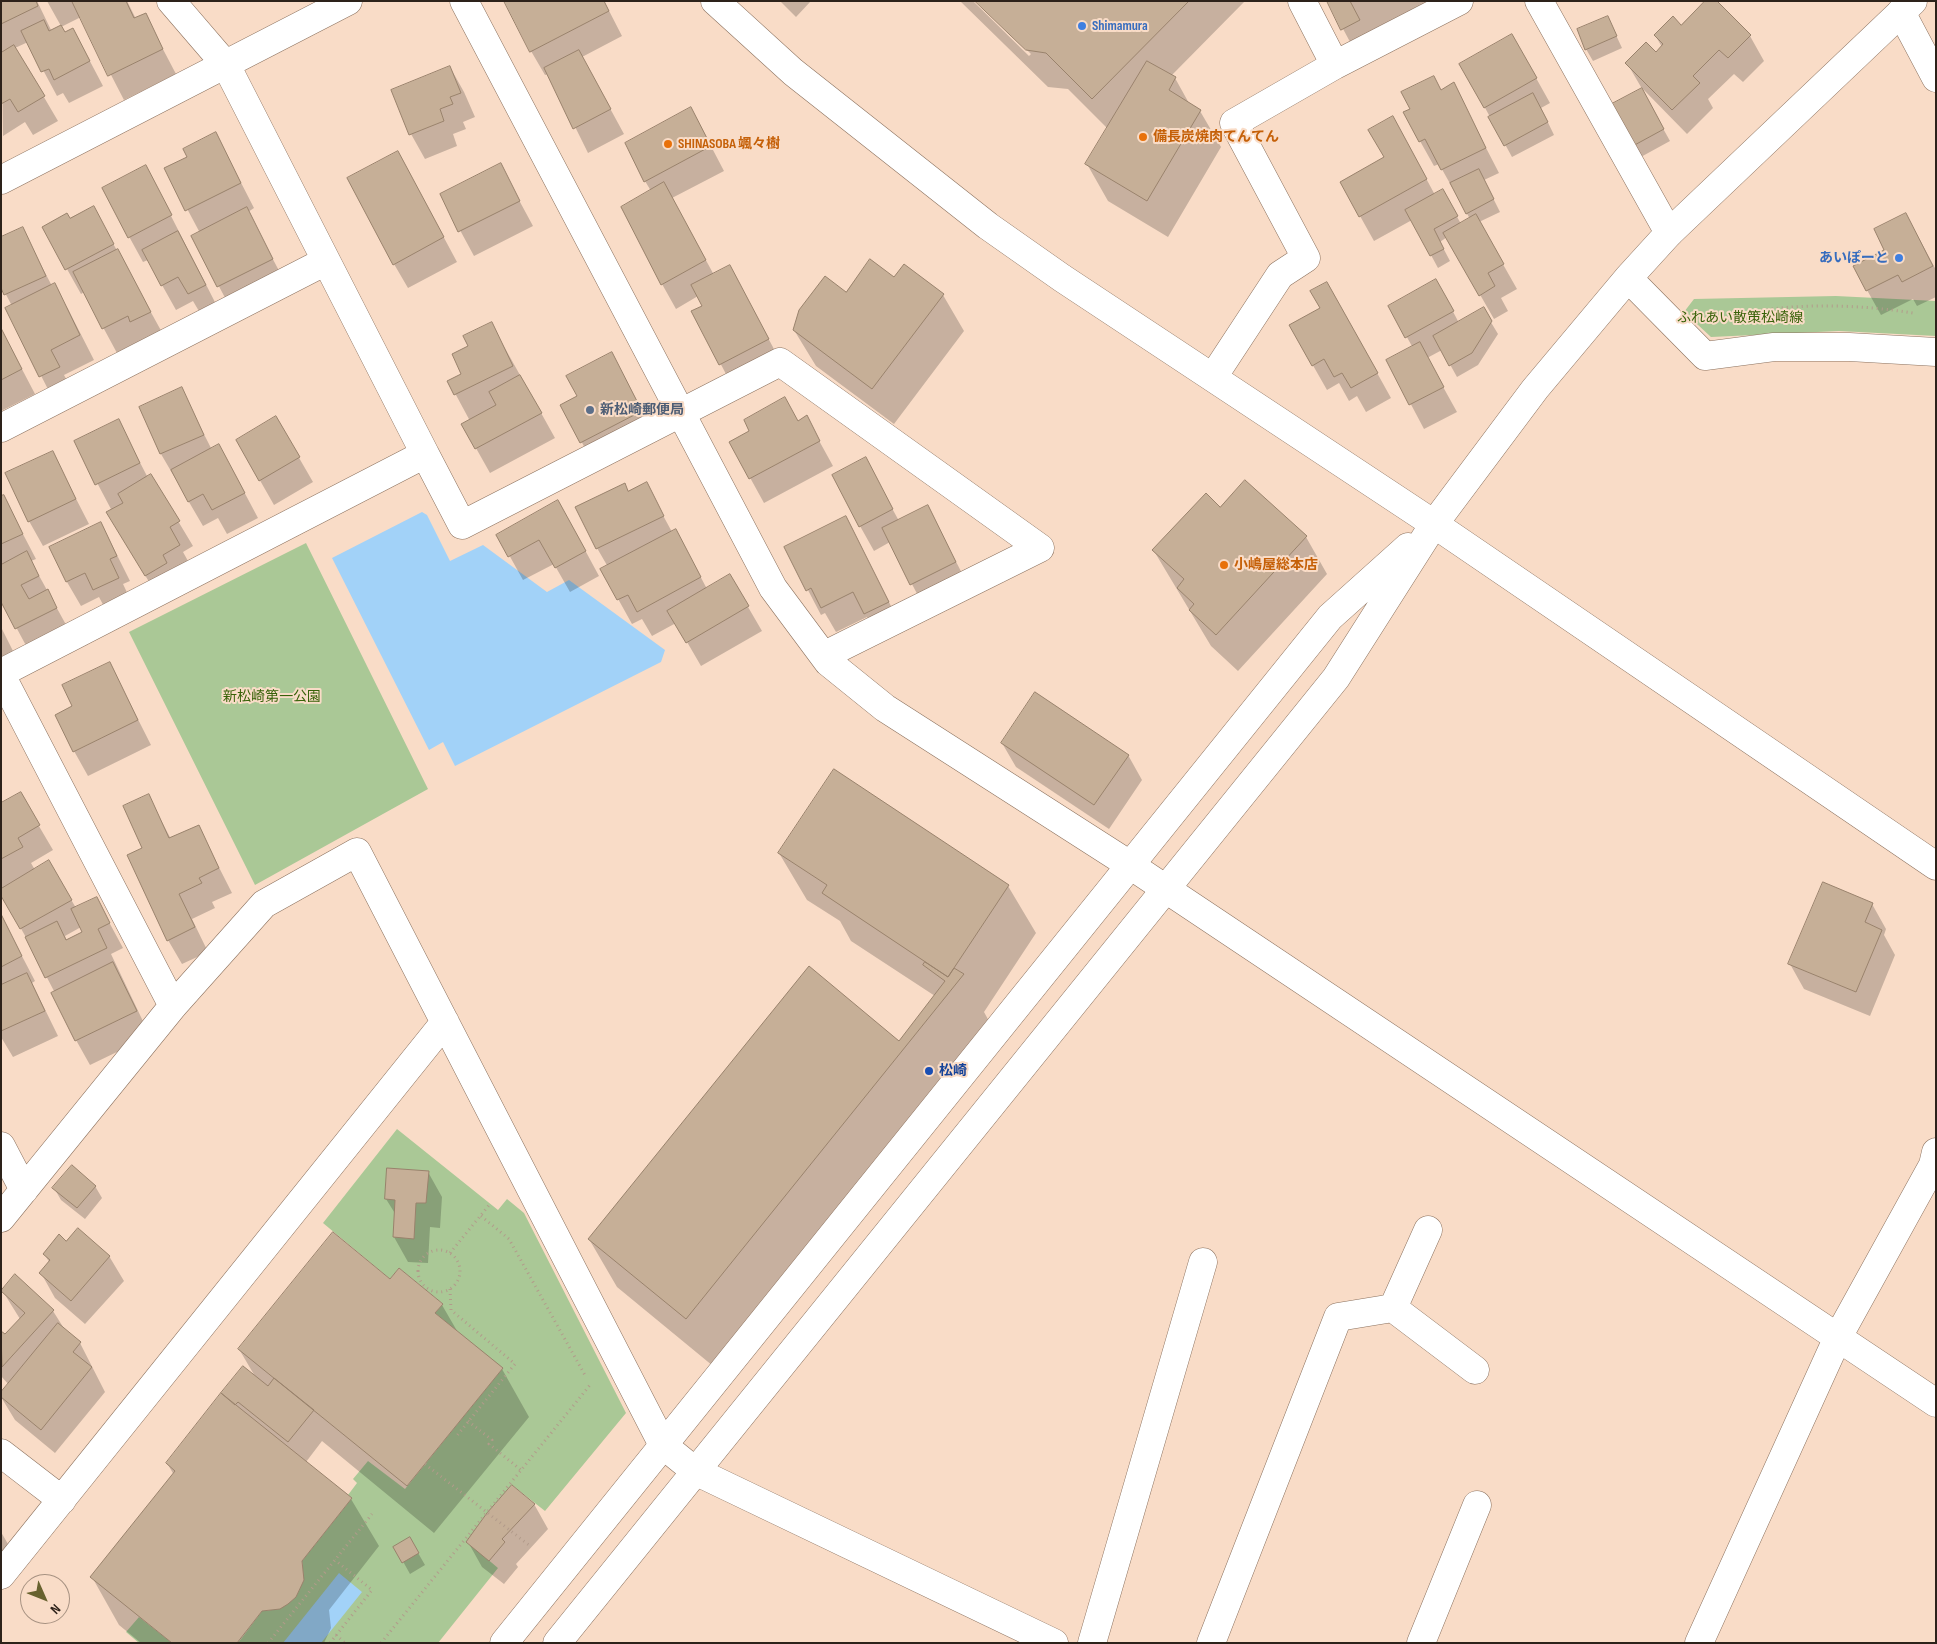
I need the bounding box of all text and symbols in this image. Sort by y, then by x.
place label: Shimamura [1092,18,1148,34]
marker: Shimamura [1076,20,1088,32]
place label: 備長炭焼肉てんてん [1153,129,1279,145]
marker: 備長炭焼肉てんてん [1137,131,1149,143]
place label: SHINASOBA 颯々樹 [678,136,780,152]
marker: SHINASOBA 颯々樹 [662,138,674,150]
place label: あいぽーと [1819,250,1889,266]
marker: あいぽーと [1893,252,1905,264]
park label: ふれあい散策松崎線 [1677,310,1803,326]
place label: 新松崎郵便局 [600,402,684,418]
marker: 新松崎郵便局 [584,404,596,416]
place label: 小嶋屋総本店 [1234,557,1318,573]
marker: 小嶋屋総本店 [1218,559,1230,571]
park label: 新松崎第一公園 [223,689,321,705]
place label: 松崎 [939,1063,967,1079]
marker: 松崎 [923,1065,935,1077]
north arrow [20,1574,70,1624]
text: N [47,1600,64,1618]

